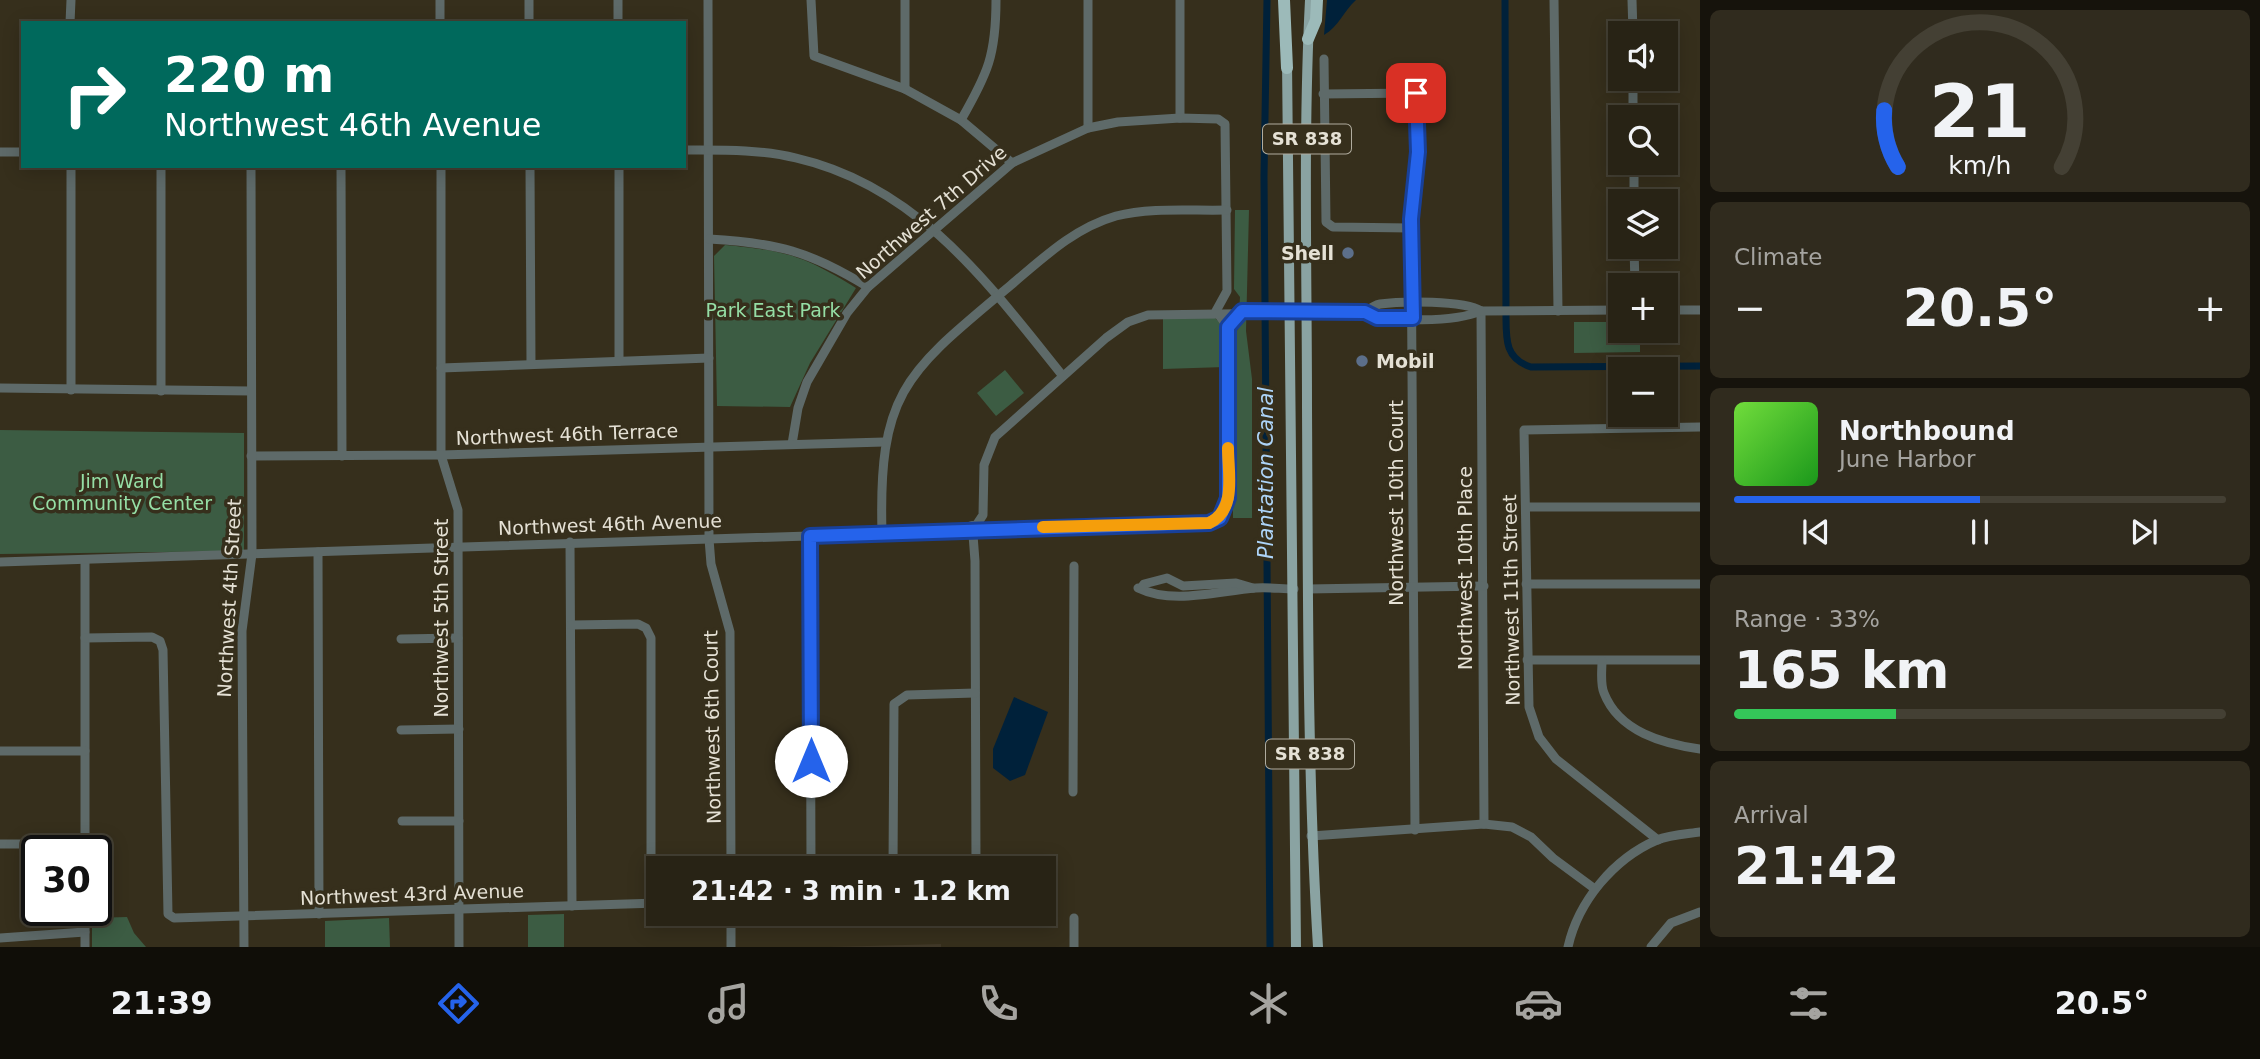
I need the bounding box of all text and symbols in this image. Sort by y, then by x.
map controls [1608,21,1678,427]
button: sound [1608,21,1678,91]
text: 220 m [164,47,334,104]
icon: right [49,49,140,140]
pin [1386,63,1446,123]
text: 21 [1929,69,2031,154]
icon: arrive [1397,74,1435,112]
button: search [1608,105,1678,175]
text: Northwest 46th Avenue [164,106,541,144]
road number: SR 838 [1263,124,1351,154]
street label: Northwest 7th Drive [851,141,1011,283]
text: km/h [1948,151,2012,180]
button: layers [1608,189,1678,259]
place label: Shell [1281,242,1334,264]
text: Climate [1734,244,1823,270]
marker: Shell [1340,245,1356,261]
button: + [1608,273,1678,343]
text: 20.5° [1903,278,2057,338]
text: − [1734,286,1766,330]
text: + [2194,286,2226,330]
park label: Park East Park [705,299,841,321]
place label: Mobil [1376,350,1435,372]
marker: Mobil [1354,353,1370,369]
button: − [1608,357,1678,427]
water label: Plantation Canal [1254,387,1278,559]
street label: Northwest 10th Court [1385,400,1407,606]
text: Northbound [1839,416,2015,446]
street label: Northwest 46th Terrace [455,419,679,449]
text: June Harbor [1839,446,1975,472]
street label: Northwest 10th Place [1454,466,1476,670]
park label: Jim Ward Community Center [32,470,212,514]
street label: Northwest 11th Street [1498,494,1524,706]
street label: Northwest 4th Street [213,498,245,698]
street label: Northwest 46th Avenue [498,509,722,539]
icon: previous [1797,513,1835,551]
icon: pause [1961,513,1999,551]
icon: next [2125,513,2163,551]
street label: Northwest 5th Street [430,518,452,718]
text: Range · 33% [1734,606,1880,632]
street label: Northwest 6th Court [699,630,725,824]
text: 165 km [1734,640,1949,700]
position arrow [774,724,848,798]
road number: SR 838 [1266,740,1354,768]
text: Arrival [1734,802,1809,828]
speed limit sign: 30 [21,835,112,926]
text: 21:42 [1734,836,1900,896]
text: 21:42 · 3 min · 1.2 km [691,876,1011,906]
street label: Northwest 43rd Avenue [300,879,524,909]
icon: directions [434,979,483,1028]
icon: music [704,979,753,1028]
icon: phone [974,979,1023,1028]
icon: climate [1244,979,1293,1028]
icon: car [1514,979,1563,1028]
icon: filters [1784,979,1833,1028]
text: 21:39 [111,984,212,1022]
text: 20.5° [2054,984,2149,1022]

